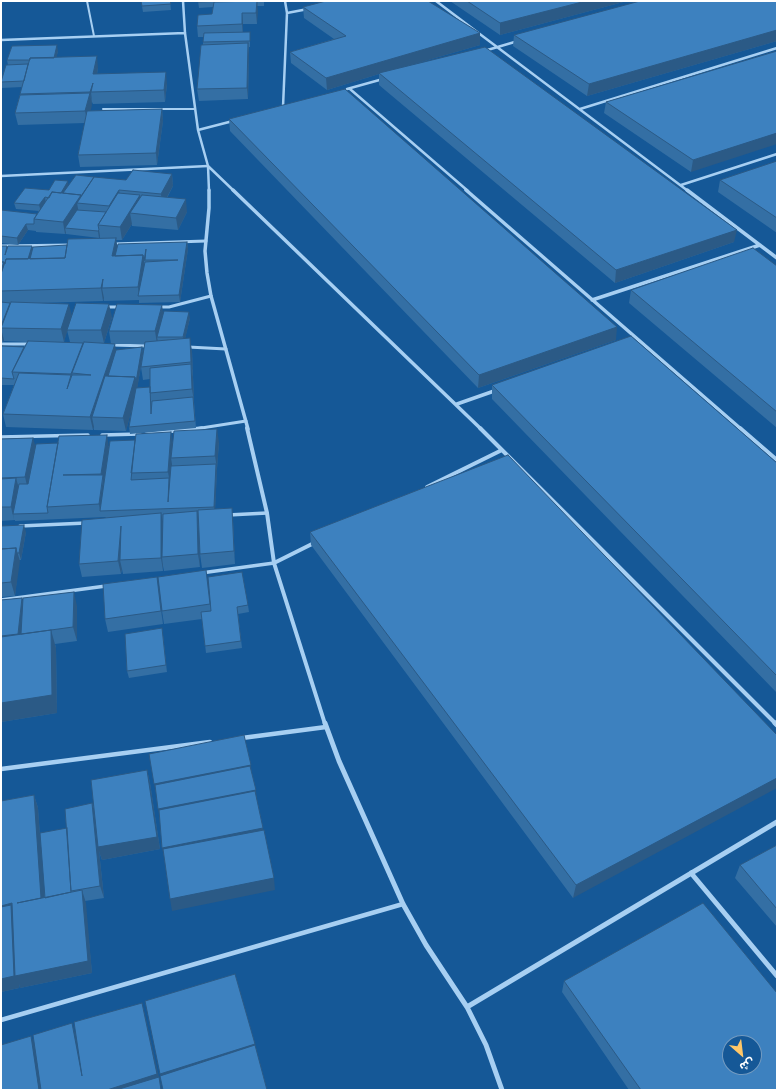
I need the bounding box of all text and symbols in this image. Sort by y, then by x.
north arrow [722,1035,762,1075]
text: ش [737,1055,757,1074]

